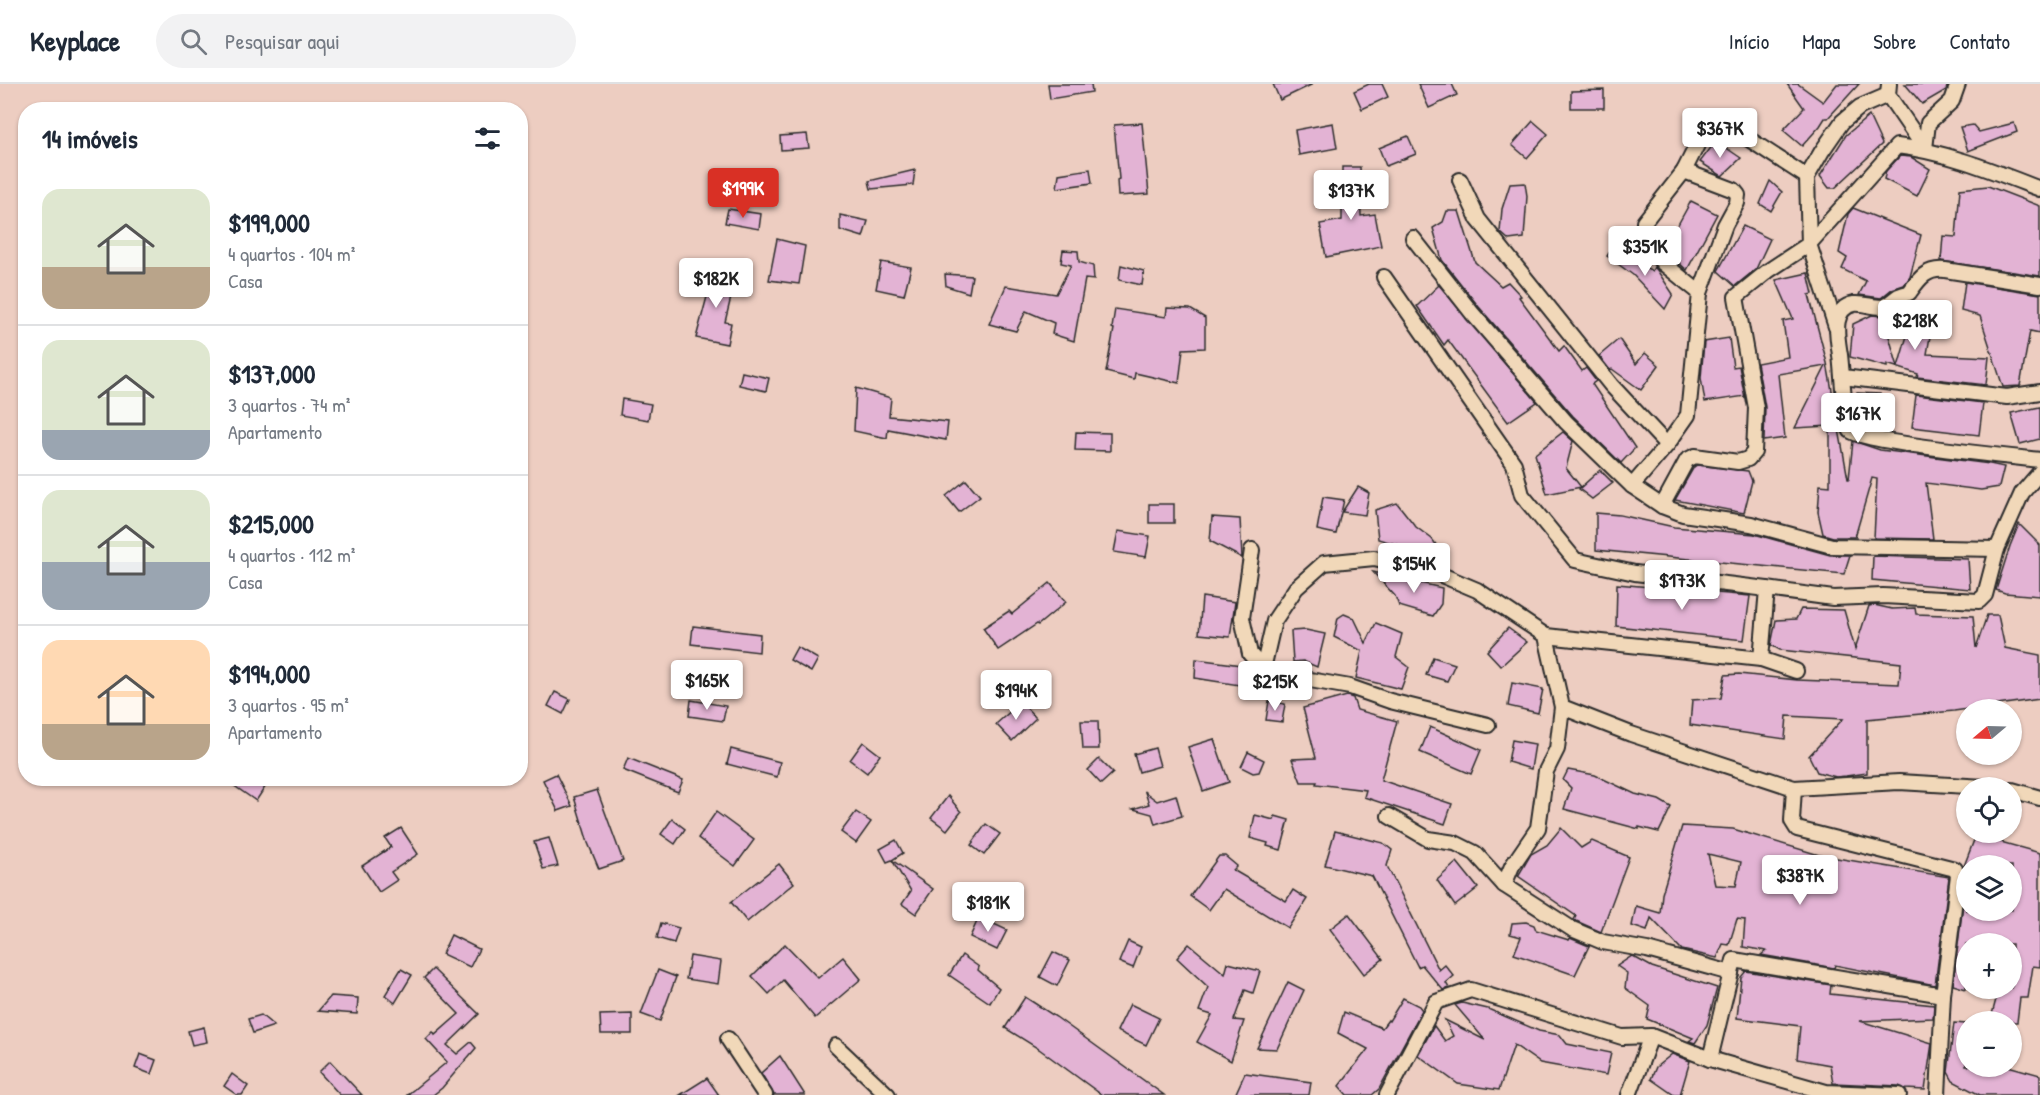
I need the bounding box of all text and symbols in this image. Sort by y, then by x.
search box [156,14,576,68]
text: Keyplace [30,22,120,60]
icon: search [177,25,210,58]
text: Pesquisar aqui [225,26,340,56]
text: Início [1729,27,1769,56]
text: Mapa [1802,27,1840,56]
text: Sobre [1873,27,1916,56]
text: Contato [1949,27,2010,56]
pin: $367K [1678,108,1762,159]
text: $367K [1696,114,1744,141]
text: 14 imóveis [42,121,138,156]
icon: filters [471,122,504,155]
pin: $199K [701,168,785,219]
pin: $137K [1309,170,1393,221]
text: $199K [722,174,764,201]
text: $137K [1328,176,1374,203]
text: $199,000 [228,205,310,240]
icon: home [90,213,162,285]
pin: $351K [1603,226,1687,277]
text: $351K [1622,232,1668,259]
text: 4 quartos · 104 m² [228,240,355,267]
pin: $182K [674,258,758,309]
text: $182K [693,264,739,291]
text: Casa [228,267,262,294]
pin: $218K [1873,300,1957,351]
text: $218K [1892,306,1938,333]
text: $137,000 [228,356,315,391]
icon: home [90,364,162,436]
text: 3 quartos · 74 m² [228,391,350,418]
pin: $167K [1816,393,1900,444]
text: $167K [1835,399,1881,426]
text: Apartamento [228,418,322,445]
text: $215,000 [228,506,314,541]
icon: home [90,514,162,586]
text: 4 quartos · 112 m² [228,541,355,568]
pin: $154K [1372,543,1456,594]
text: $154K [1392,549,1436,576]
pin: $173K [1640,560,1724,611]
text: $173K [1659,566,1705,593]
text: Casa [228,568,262,595]
text: $194,000 [228,656,310,691]
pin: $165K [665,660,749,711]
pin: $215K [1233,661,1317,712]
icon: home [90,664,162,736]
text: $165K [685,666,729,693]
text: $215K [1252,667,1298,694]
pin: $194K [974,670,1058,721]
text: $194K [995,676,1037,703]
text: 3 quartos · 95 m² [228,691,349,718]
north arrow [1956,699,2022,765]
map controls [1956,699,2022,1077]
text: Apartamento [228,718,322,745]
button: locate [1956,777,2022,843]
pin: $387K [1758,855,1842,906]
button: layers [1956,855,2022,921]
text: $387K [1776,861,1824,888]
pin: $181K [946,882,1030,933]
text: $181K [966,888,1010,915]
button: + [1956,933,2022,999]
button: − [1956,1011,2022,1077]

